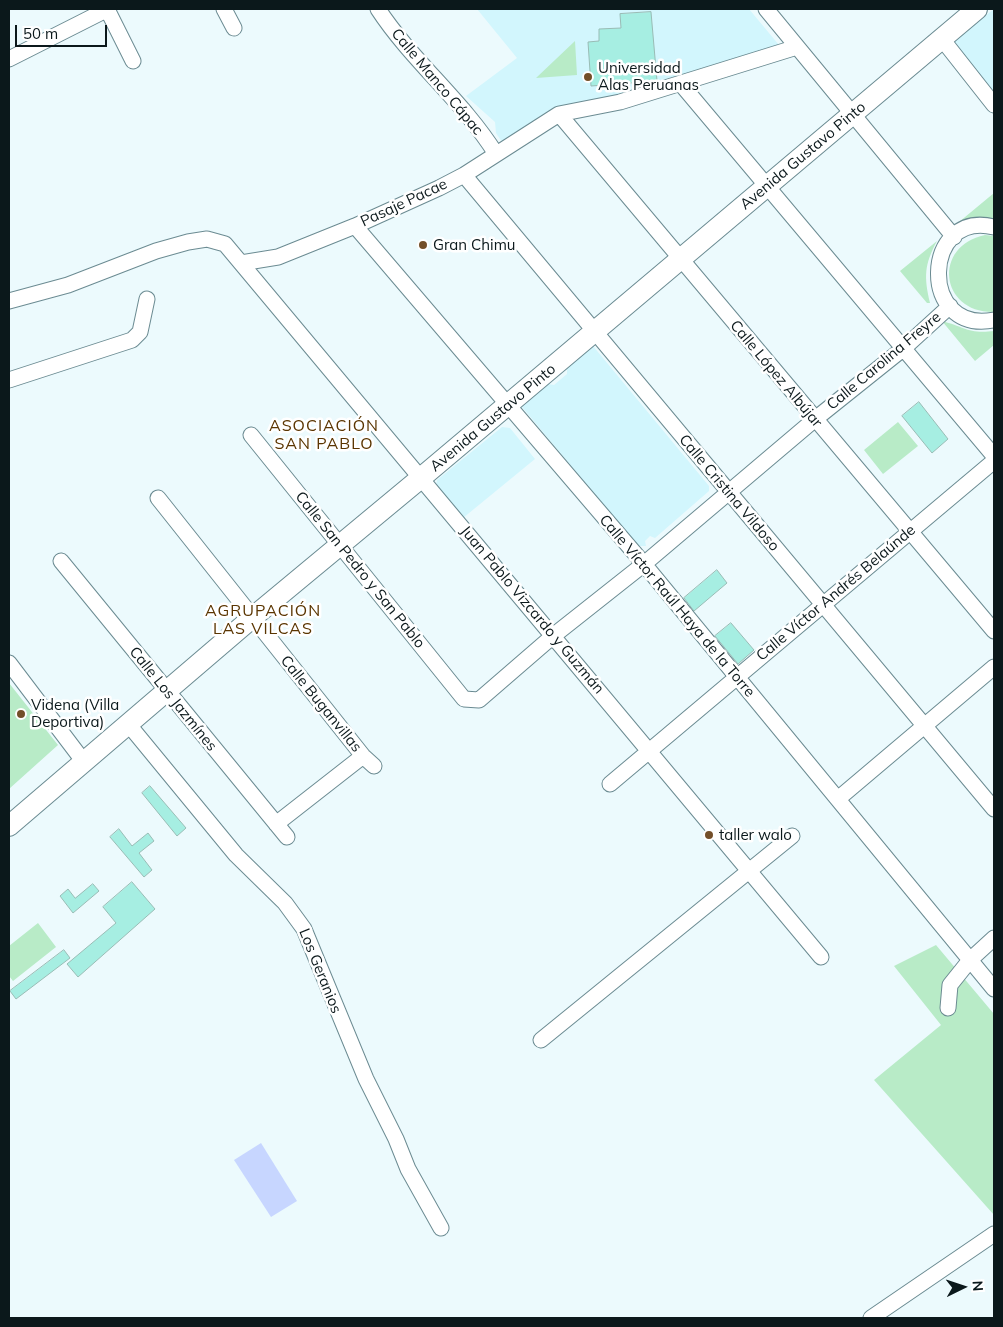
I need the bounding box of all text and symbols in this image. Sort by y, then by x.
scale bar [18,15,110,47]
text: 50 m [23,24,58,43]
street label: Calle Manco Cápac [387,25,487,139]
place label: Universidad Alas Peruanas [598,59,699,94]
marker: Universidad Alas Peruanas [582,71,594,83]
street label: Avenida Gustavo Pinto [737,98,869,214]
street label: Pasaje Pacae [358,175,450,231]
place label: Gran Chimu [433,236,515,254]
marker: Gran Chimu [417,239,429,251]
street label: Calle Carolina Freyre [823,308,945,414]
street label: Calle López Albújar [726,317,826,431]
street label: Avenida Gustavo Pinto [427,360,559,476]
district label: ASOCIACIÓN SAN PABLO [268,416,380,454]
street label: Calle Cristina Vildoso [675,431,783,555]
street label: Calle San Pedro y San Pablo [291,488,429,652]
street label: Calle Víctor Raúl Haya de la Torre [595,511,759,701]
street label: Calle Víctor Andrés Belaúnde [753,521,919,665]
street label: Juan Pablo Vizcardo y Guzmán [456,522,608,698]
district label: AGRUPACIÓN LAS VILCAS [204,601,322,639]
street label: Calle Los Jazmínes [125,643,221,755]
street label: Calle Buganvillas [277,652,365,756]
place label: Videna (Villa Deportiva) [31,696,119,731]
marker: Videna (Villa Deportiva) [15,708,27,720]
place label: taller walo [719,826,792,844]
marker: taller walo [703,829,715,841]
street label: Los Geranios [295,926,345,1016]
north arrow [938,1262,988,1312]
text: N [969,1280,987,1292]

